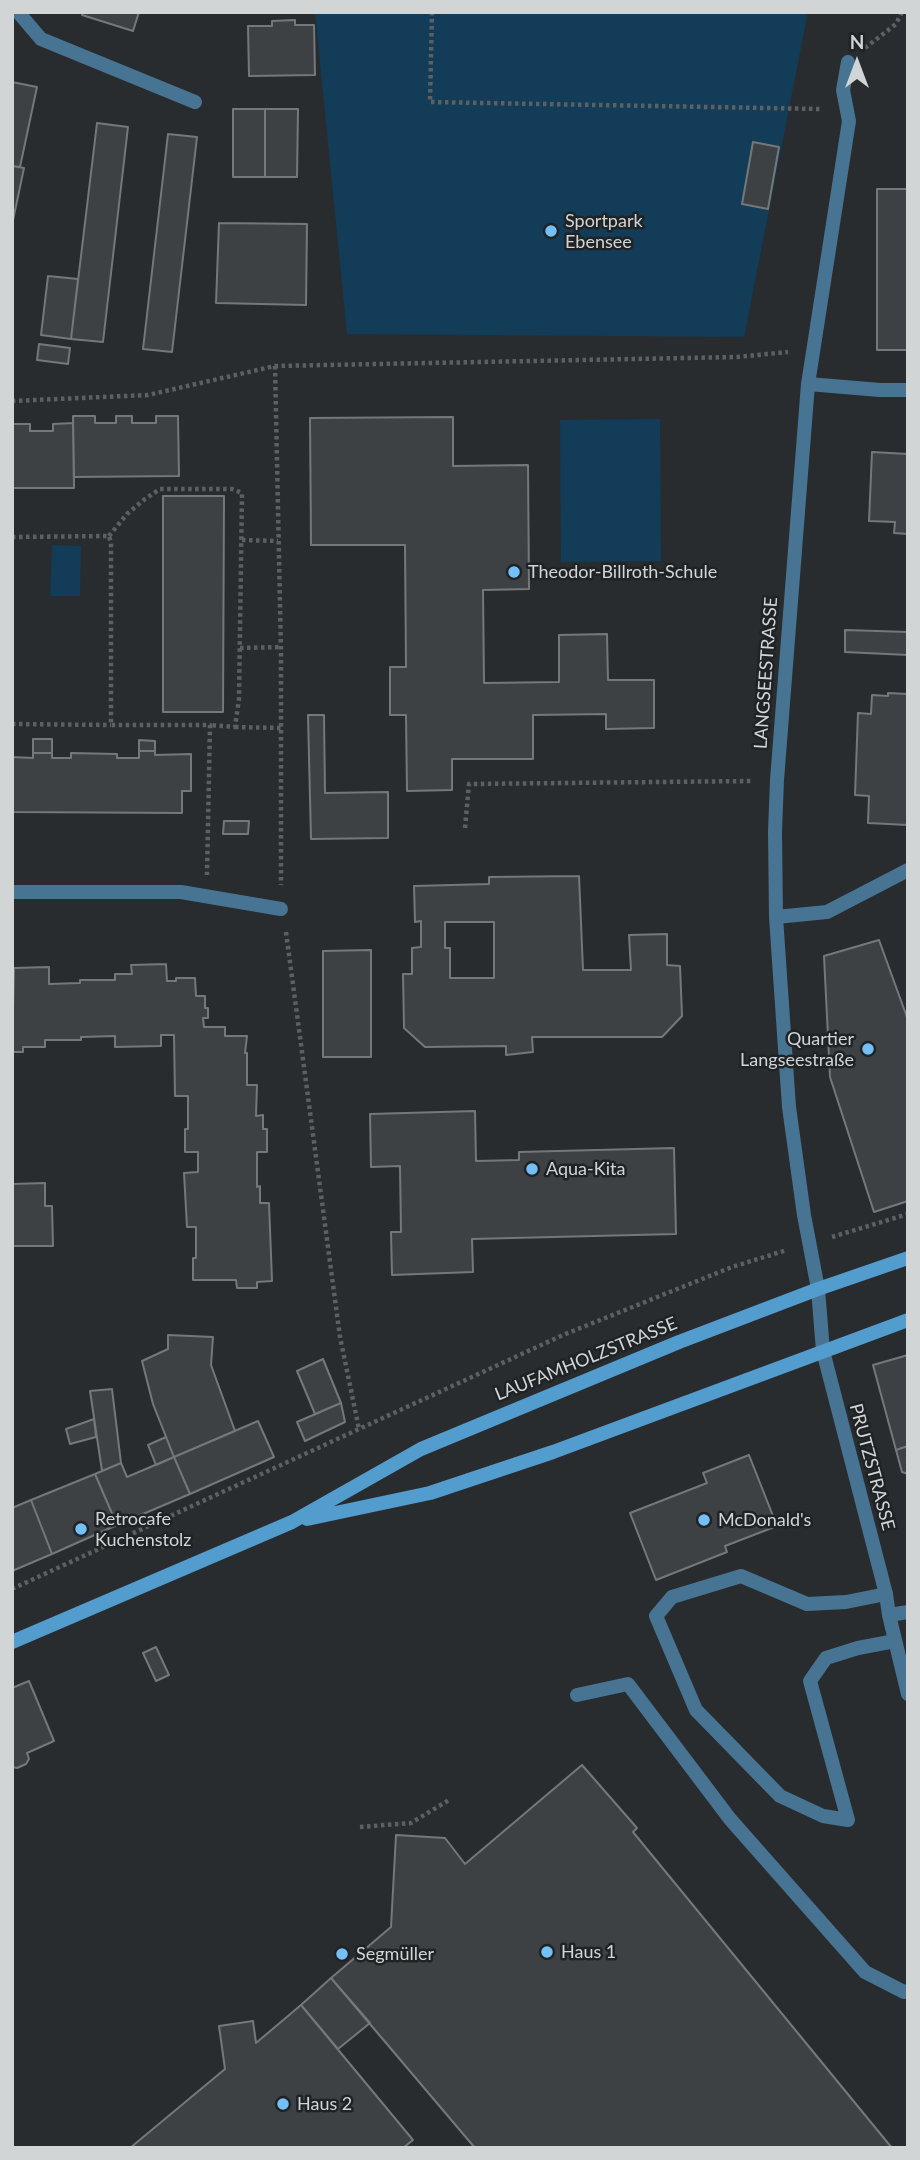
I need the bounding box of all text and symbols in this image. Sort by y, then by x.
north arrow [822,28,892,98]
text: N [850,30,864,53]
place label: Sportpark Ebensee [565,210,643,252]
marker: Sportpark Ebensee [543,223,559,239]
place label: Theodor-Billroth-Schule [528,561,717,583]
marker: Theodor-Billroth-Schule [506,564,522,580]
street label: LANGSEESTRASSE [750,596,782,750]
place label: Quartier Langseestraße [740,1028,854,1070]
marker: Quartier Langseestraße [860,1041,876,1057]
place label: Aqua-Kita [546,1158,625,1180]
marker: Aqua-Kita [524,1161,540,1177]
street label: LAUFAMHOLZSTRASSE [492,1313,680,1405]
street label: PRUTZSTRASSE [845,1401,899,1533]
place label: Retrocafe Kuchenstolz [95,1508,191,1550]
place label: McDonald's [718,1509,811,1531]
marker: McDonald's [696,1512,712,1528]
marker: Retrocafe Kuchenstolz [73,1521,89,1537]
place label: Haus 1 [561,1941,616,1963]
place label: Segmüller [356,1943,434,1965]
marker: Haus 1 [539,1944,555,1960]
marker: Segmüller [334,1946,350,1962]
place label: Haus 2 [297,2093,352,2115]
marker: Haus 2 [275,2096,291,2112]

